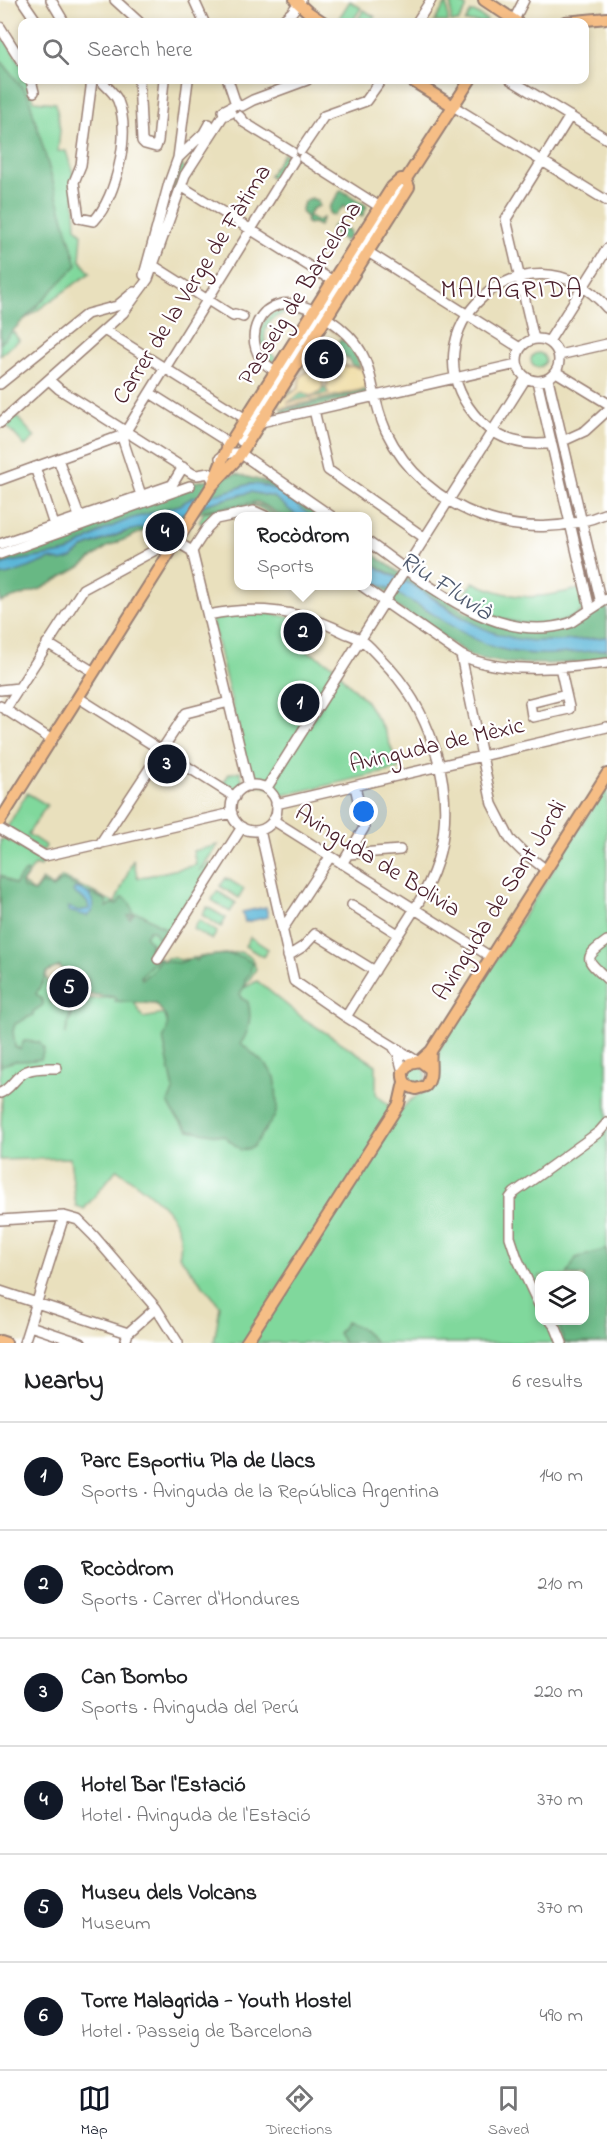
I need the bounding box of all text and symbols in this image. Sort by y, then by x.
search box [18,18,589,84]
icon: search [39,35,72,68]
text: Search here [87,35,192,67]
street label: Carrer de la Verge de Fàtima [105,158,281,412]
street label: Passeig de Barcelona [230,195,372,393]
district label: MALAGRIDA [441,272,583,310]
pin: 6 [304,336,344,382]
pin: 4 [146,510,184,554]
popup [234,512,372,590]
text: Rocòdrom [257,521,349,553]
water label: Riu Fluvià [391,543,501,632]
text: Sports [257,553,314,582]
pin: 2 [284,610,322,654]
pin: 1 [280,680,320,726]
street label: Avinguda de Mèxic [346,709,528,783]
pin: 3 [148,742,186,786]
street label: Avinguda de Sant Jordi [425,794,577,1008]
street label: Avinguda de Bolivia [287,797,467,927]
your location [349,797,378,826]
pin: 5 [50,966,88,1010]
map controls [535,1271,589,1325]
button: layers [535,1271,589,1325]
text: Nearby [24,1363,103,1401]
text: 6 results [512,1368,583,1397]
text: Parc Esportiu Pla de Llacs [81,1446,315,1478]
text: 1 [40,1462,47,1491]
text: 140 m [539,1462,583,1491]
text: Sports · Avinguda de la República Argentina [81,1478,439,1507]
text: Rocòdrom [81,1554,174,1586]
text: 2 [39,1570,48,1599]
text: 210 m [538,1570,583,1599]
text: Sports · Carrer d'Hondures [81,1586,300,1615]
text: Can Bombo [81,1662,188,1694]
text: 3 [39,1678,48,1707]
text: 220 m [534,1678,583,1707]
text: Sports · Avinguda del Perú [81,1694,299,1723]
text: Hotel Bar l'Estació [81,1770,246,1802]
text: 4 [39,1786,48,1815]
text: 370 m [537,1786,583,1815]
text: Hotel · Avinguda de l'Estació [81,1802,311,1831]
text: Museu dels Volcans [81,1878,257,1910]
text: 5 [38,1894,49,1923]
text: 370 m [537,1894,583,1923]
text: Museum [81,1910,151,1939]
text: Torre Malagrida - Youth Hostel [81,1986,351,2018]
text: 6 [39,2002,48,2031]
text: 490 m [540,2002,583,2031]
text: Hotel · Passeig de Barcelona [81,2018,312,2047]
tab: Map [78,2082,111,2142]
tab: Directions [266,2082,332,2142]
tab: Saved [488,2082,529,2142]

